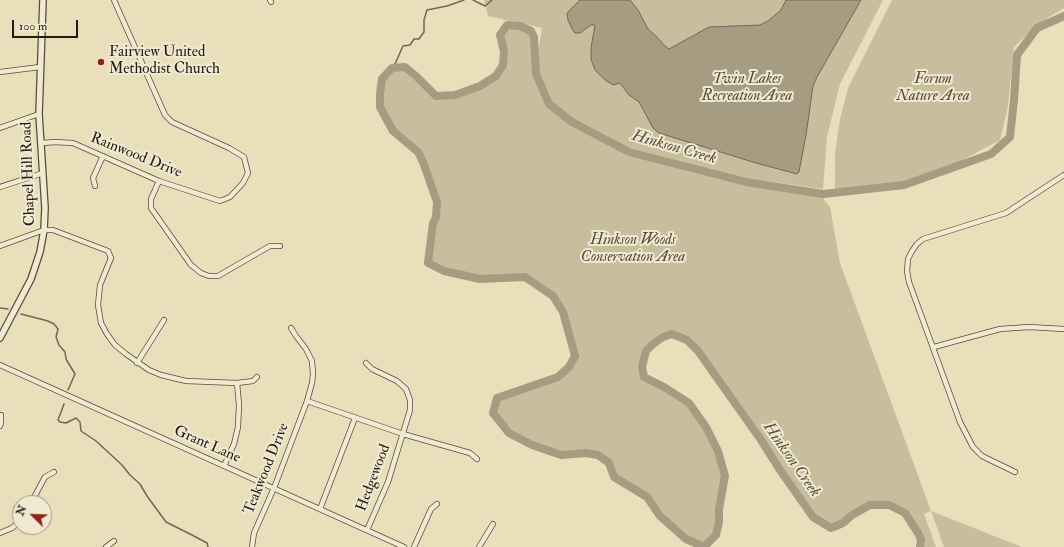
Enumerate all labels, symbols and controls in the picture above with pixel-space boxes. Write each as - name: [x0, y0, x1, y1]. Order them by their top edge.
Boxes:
- scale bar: [14, 12, 80, 38]
- text: 100 m: [19, 19, 47, 34]
- place label: Fairview United Methodist Church: [109, 44, 220, 79]
- marker: Fairview United Methodist Church: [96, 57, 106, 67]
- park label: Twin Lakes Recreation Area: [702, 71, 792, 106]
- park label: Forum Nature Area: [896, 71, 970, 106]
- street label: Chapel Hill Road: [18, 122, 40, 226]
- water label: Hinkson Creek: [629, 127, 719, 169]
- street label: Rainwood Drive: [88, 130, 184, 182]
- park label: Hinkson Woods Conservation Area: [581, 232, 685, 267]
- water label: Hinkson Creek: [758, 419, 824, 501]
- street label: Teakwood Drive: [240, 421, 294, 517]
- street label: Grant Lane: [171, 422, 243, 468]
- street label: Hedgewood: [353, 442, 395, 514]
- north arrow: [12, 495, 52, 535]
- text: N: [14, 503, 29, 518]

